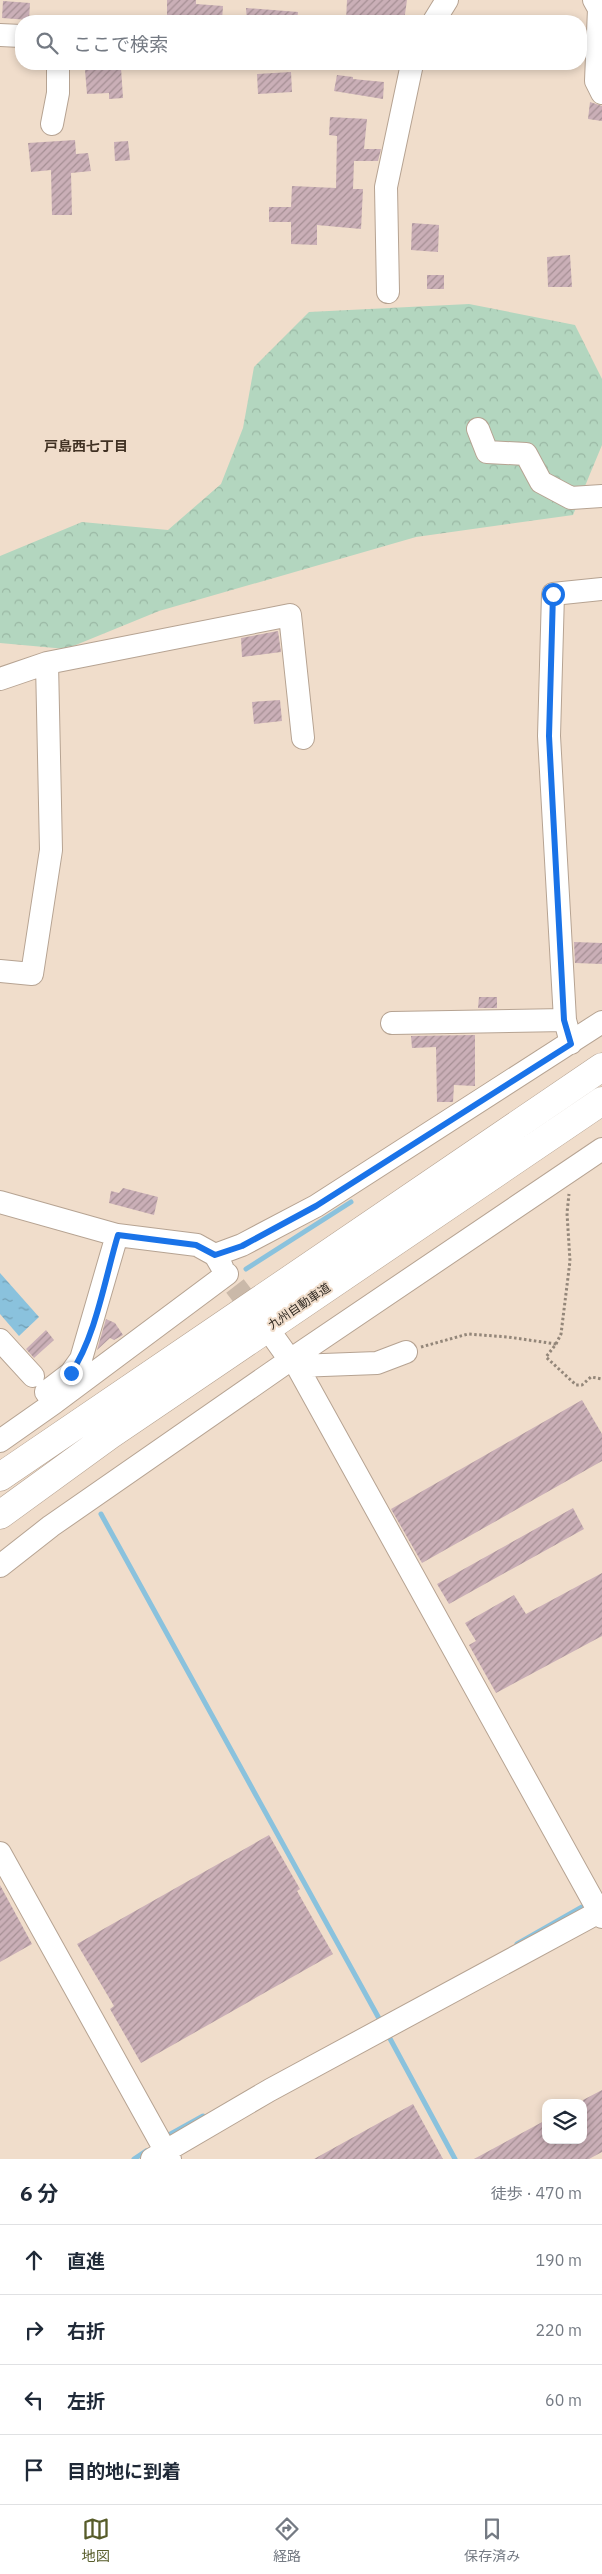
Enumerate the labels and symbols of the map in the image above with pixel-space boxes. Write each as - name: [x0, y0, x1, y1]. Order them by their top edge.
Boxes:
- district label: 戸島西七丁目: [44, 437, 128, 455]
- route start: [542, 583, 565, 606]
- street label: 九州自動車道: [265, 1280, 333, 1332]
- route end: [60, 1362, 83, 1385]

